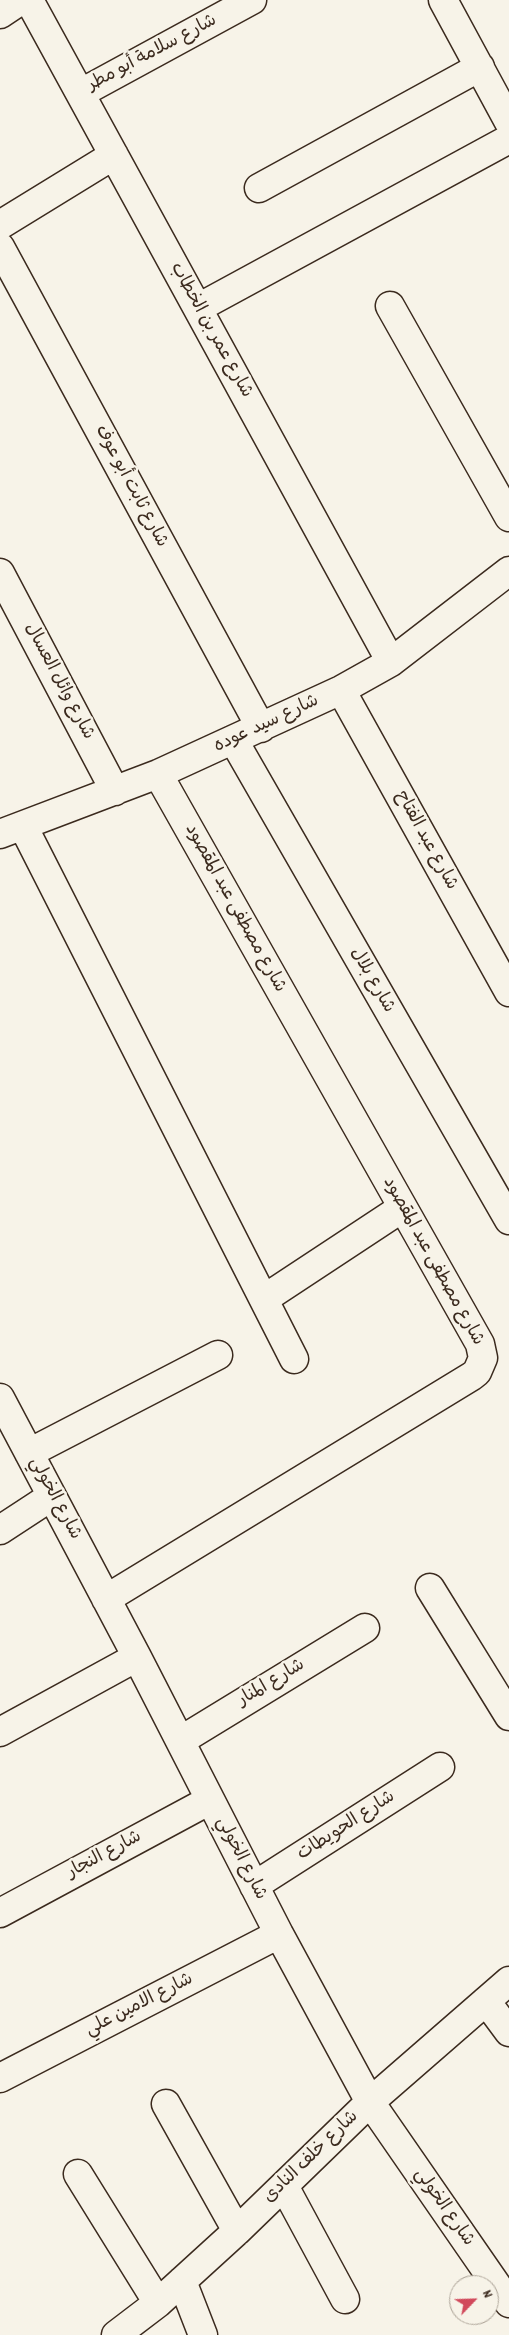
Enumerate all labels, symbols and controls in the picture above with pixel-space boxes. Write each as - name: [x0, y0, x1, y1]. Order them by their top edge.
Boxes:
- street label: شارع سلامة أبو مطر: [85, 11, 221, 97]
- street label: شارع عمر بن الخطاب: [164, 260, 256, 402]
- street label: شارع ثابت أبو عوف: [89, 422, 171, 552]
- street label: شارع وائل العسال: [18, 620, 98, 744]
- street label: شارع سيد عوده: [211, 691, 323, 759]
- street label: شارع عبد الفتاح: [389, 788, 461, 894]
- street label: شارع مصطفى عبد المقصود: [179, 821, 289, 997]
- street label: شارع بلال: [344, 945, 398, 1017]
- street label: شارع مصطفى عبد المقصود: [377, 1174, 487, 1350]
- street label: شارع الخولي: [23, 1454, 85, 1544]
- street label: شارع المنار: [234, 1656, 310, 1712]
- street label: شارع الحويطات: [294, 1787, 400, 1867]
- street label: شارع الخولي: [210, 1814, 270, 1904]
- street label: شارع النجار: [64, 1827, 146, 1885]
- street label: شارع الامين علي: [82, 1970, 198, 2042]
- street label: شارع خلف النادى: [260, 2107, 364, 2209]
- street label: شارع الخولي: [408, 2165, 478, 2251]
- north arrow: [449, 2275, 499, 2325]
- text: N: [476, 2287, 497, 2302]

